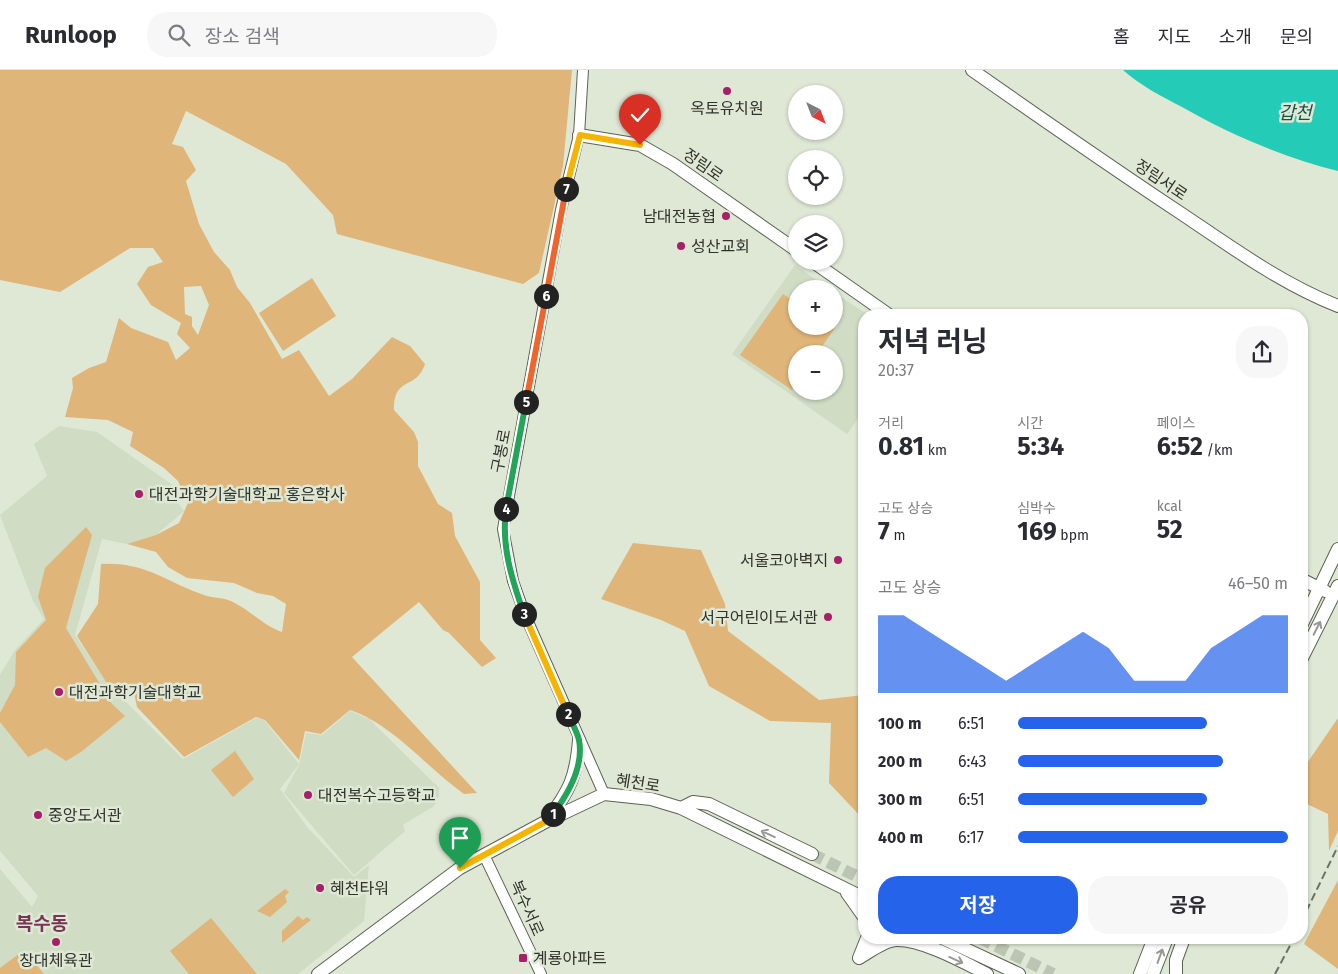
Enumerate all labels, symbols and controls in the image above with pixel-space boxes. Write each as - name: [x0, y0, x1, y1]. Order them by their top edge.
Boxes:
- search box: [147, 12, 497, 57]
- text: Runloop: [25, 21, 117, 49]
- icon: search: [165, 21, 193, 49]
- text: 장소 검색: [205, 25, 280, 48]
- text: 홈: [1113, 26, 1130, 48]
- text: 지도: [1158, 26, 1191, 48]
- text: 소개: [1219, 26, 1252, 48]
- text: 문의: [1280, 26, 1313, 48]
- marker: 옥토유치원: [721, 85, 733, 97]
- north arrow: [788, 85, 842, 140]
- map controls: [788, 85, 843, 400]
- pin: [619, 94, 661, 145]
- place label: 옥토유치원: [690, 99, 764, 118]
- icon: check: [626, 101, 654, 129]
- water label: 갑천: [1278, 102, 1314, 124]
- street label: 정림로: [679, 145, 727, 186]
- button: locate: [788, 150, 843, 205]
- street label: 정림서로: [1131, 156, 1191, 204]
- pin: 7: [554, 176, 578, 202]
- text: 7: [563, 181, 570, 198]
- place label: 남대전농협: [642, 207, 716, 226]
- marker: 남대전농협: [720, 210, 732, 222]
- button: layers: [788, 215, 843, 270]
- place label: 성산교회: [691, 237, 750, 256]
- marker: 성산교회: [675, 240, 687, 252]
- button: +: [788, 280, 843, 335]
- pin: 6: [534, 284, 558, 308]
- text: 6: [543, 288, 550, 305]
- text: 저녁 러닝: [878, 325, 988, 358]
- button: share: [1236, 326, 1288, 378]
- button: −: [788, 345, 843, 400]
- text: 20:37: [878, 361, 914, 380]
- pin: 5: [514, 390, 538, 414]
- text: 5: [523, 394, 530, 411]
- text: 거리: [878, 415, 904, 432]
- text: 시간: [1017, 415, 1043, 432]
- text: 페이스: [1157, 415, 1195, 432]
- street label: 구봉로: [487, 427, 515, 474]
- text: 0.81: [878, 432, 924, 462]
- text: 5:34: [1017, 432, 1064, 462]
- text: 6:52: [1157, 432, 1203, 462]
- text: km: [924, 442, 947, 459]
- text: /km: [1203, 442, 1233, 459]
- place label: 대전과학기술대학교 홍은학사: [149, 485, 345, 504]
- marker: 대전과학기술대학교 홍은학사: [133, 488, 145, 500]
- pin: 4: [494, 496, 518, 522]
- text: kcal: [1157, 498, 1182, 515]
- text: 고도 상승: [878, 500, 933, 517]
- text: 심박수: [1017, 500, 1056, 517]
- text: 4: [503, 501, 510, 518]
- text: 52: [1157, 515, 1183, 545]
- text: 7: [878, 517, 890, 547]
- text: 169: [1017, 517, 1057, 547]
- text: m: [890, 527, 905, 544]
- text: bpm: [1057, 527, 1089, 544]
- place label: 서울코아벽지: [740, 551, 828, 570]
- marker: 서울코아벽지: [832, 554, 844, 566]
- text: 46–50 m: [1228, 574, 1288, 593]
- text: 고도 상승: [878, 578, 941, 597]
- pin: 3: [512, 602, 536, 626]
- text: 3: [521, 606, 528, 623]
- place label: 서구어린이도서관: [700, 608, 818, 627]
- marker: 서구어린이도서관: [822, 611, 834, 623]
- one-way arrow: [1313, 621, 1322, 636]
- place label: 대전과학기술대학교: [69, 683, 201, 702]
- marker: 대전과학기술대학교: [53, 686, 65, 698]
- pin: 2: [556, 702, 580, 726]
- text: 2: [565, 706, 572, 723]
- text: 100 m: [878, 714, 921, 733]
- text: 6:51: [958, 714, 985, 733]
- text: 200 m: [878, 752, 922, 771]
- text: 6:43: [958, 752, 987, 771]
- street label: 혜천로: [615, 770, 662, 796]
- place label: 대전복수고등학교: [318, 786, 436, 805]
- marker: 대전복수고등학교: [302, 789, 314, 801]
- text: 300 m: [878, 790, 922, 809]
- text: 6:51: [958, 790, 985, 809]
- pin: 1: [540, 802, 566, 826]
- place label: 중앙도서관: [48, 806, 122, 825]
- text: 1: [550, 806, 557, 823]
- marker: 중앙도서관: [32, 809, 44, 821]
- pin: [439, 817, 481, 868]
- icon: arrive: [446, 824, 474, 852]
- one-way arrow: [761, 828, 776, 838]
- text: 400 m: [878, 828, 923, 847]
- text: 6:17: [958, 828, 984, 847]
- button: 저장: [878, 876, 1078, 934]
- button: 공유: [1088, 876, 1288, 934]
- street label: 복수서로: [506, 877, 548, 939]
- place label: 혜천타워: [330, 879, 389, 898]
- marker: 혜천타워: [314, 882, 326, 894]
- district label: 복수동: [16, 912, 68, 935]
- marker: 창대체육관: [50, 936, 62, 948]
- place label: 계룡아파트: [533, 949, 607, 968]
- one-way arrow: [1156, 949, 1165, 964]
- place label: 창대체육관: [19, 951, 93, 970]
- marker: 계룡아파트: [517, 952, 529, 964]
- one-way arrow: [948, 955, 963, 965]

